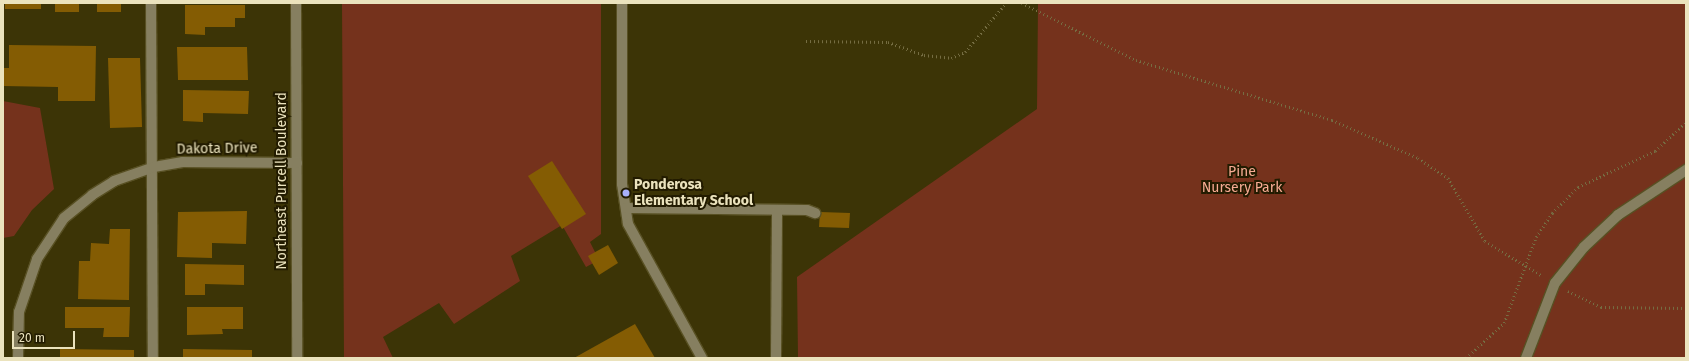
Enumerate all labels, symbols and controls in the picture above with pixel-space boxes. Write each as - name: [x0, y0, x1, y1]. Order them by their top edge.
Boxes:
- street label: Northeast Purcell Boulevard: [274, 92, 290, 270]
- street label: Dakota Drive: [176, 140, 258, 158]
- park label: Pine Nursery Park: [1202, 164, 1282, 196]
- place label: Ponderosa Elementary School: [634, 177, 753, 210]
- marker: Ponderosa Elementary School: [621, 188, 631, 198]
- scale bar: [14, 323, 77, 349]
- text: 20 m: [19, 331, 45, 345]

